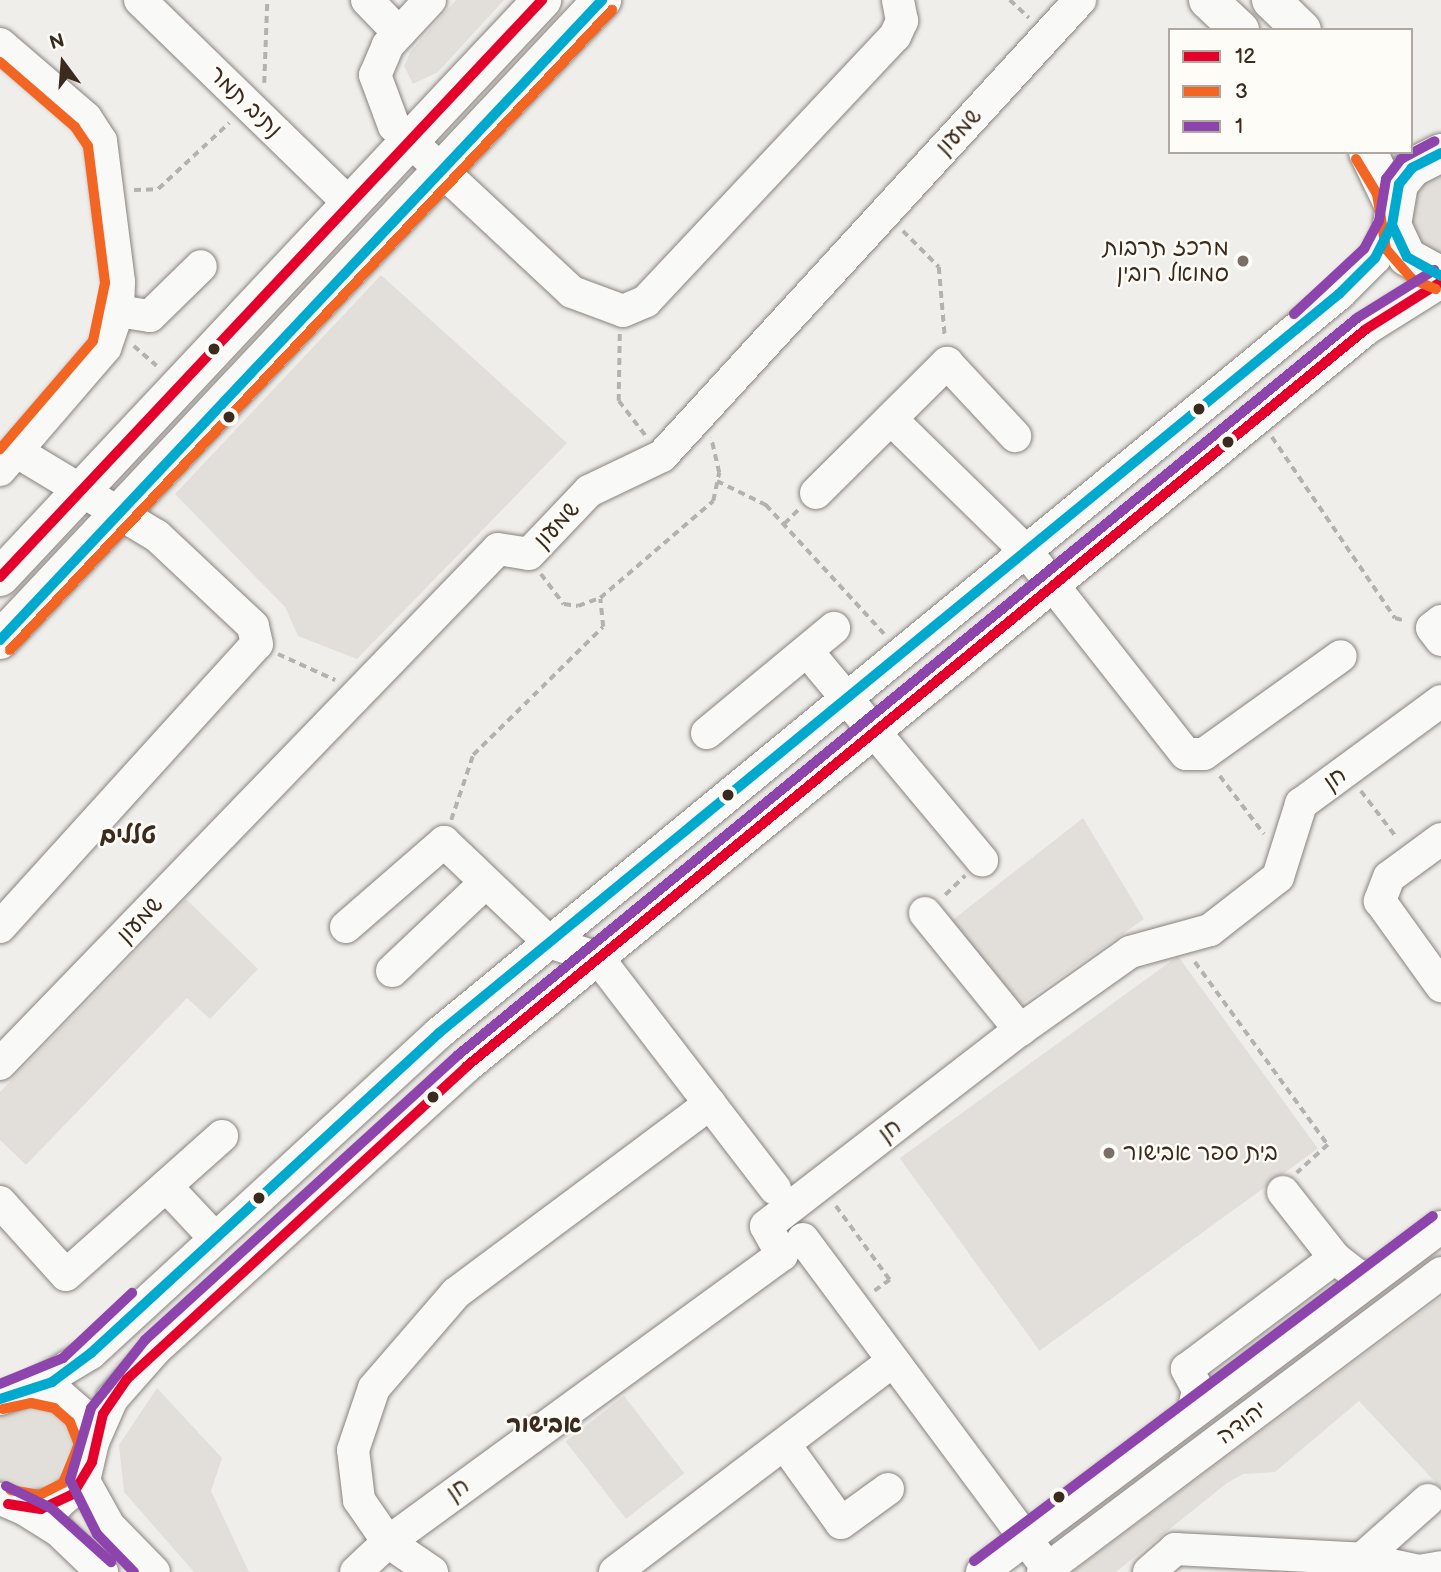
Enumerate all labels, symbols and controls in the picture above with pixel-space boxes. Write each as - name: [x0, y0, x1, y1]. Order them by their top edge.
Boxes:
- north arrow: [28, 28, 98, 98]
- legend: [1168, 28, 1413, 154]
- text: N: [47, 29, 67, 55]
- text: 12: [1235, 44, 1256, 69]
- street label: נתיב תמר: [203, 60, 287, 144]
- text: 3: [1235, 79, 1248, 104]
- street label: שמעון: [930, 103, 988, 161]
- text: 1: [1235, 114, 1243, 139]
- place label: מרכז תרבות סמואל רובין: [1103, 234, 1229, 288]
- marker: מרכז תרבות סמואל רובין: [1235, 253, 1251, 269]
- unlabelled marker: [207, 342, 221, 356]
- unlabelled marker: [1192, 402, 1206, 416]
- unlabelled marker: [222, 410, 236, 424]
- unlabelled marker: [1221, 435, 1235, 449]
- street label: שמעון: [528, 496, 586, 554]
- street label: חן: [1318, 761, 1352, 797]
- unlabelled marker: [721, 788, 735, 802]
- district label: טללים: [100, 822, 156, 850]
- street label: שמעון: [111, 891, 169, 949]
- unlabelled marker: [426, 1090, 440, 1104]
- street label: חן: [873, 1113, 907, 1149]
- place label: בית ספר אבישור: [1123, 1139, 1278, 1167]
- marker: בית ספר אבישור: [1101, 1145, 1117, 1161]
- unlabelled marker: [252, 1191, 266, 1205]
- street label: יהודה: [1212, 1395, 1272, 1451]
- district label: אבישור: [506, 1411, 582, 1439]
- street label: חן: [441, 1472, 475, 1508]
- unlabelled marker: [1052, 1490, 1066, 1504]

